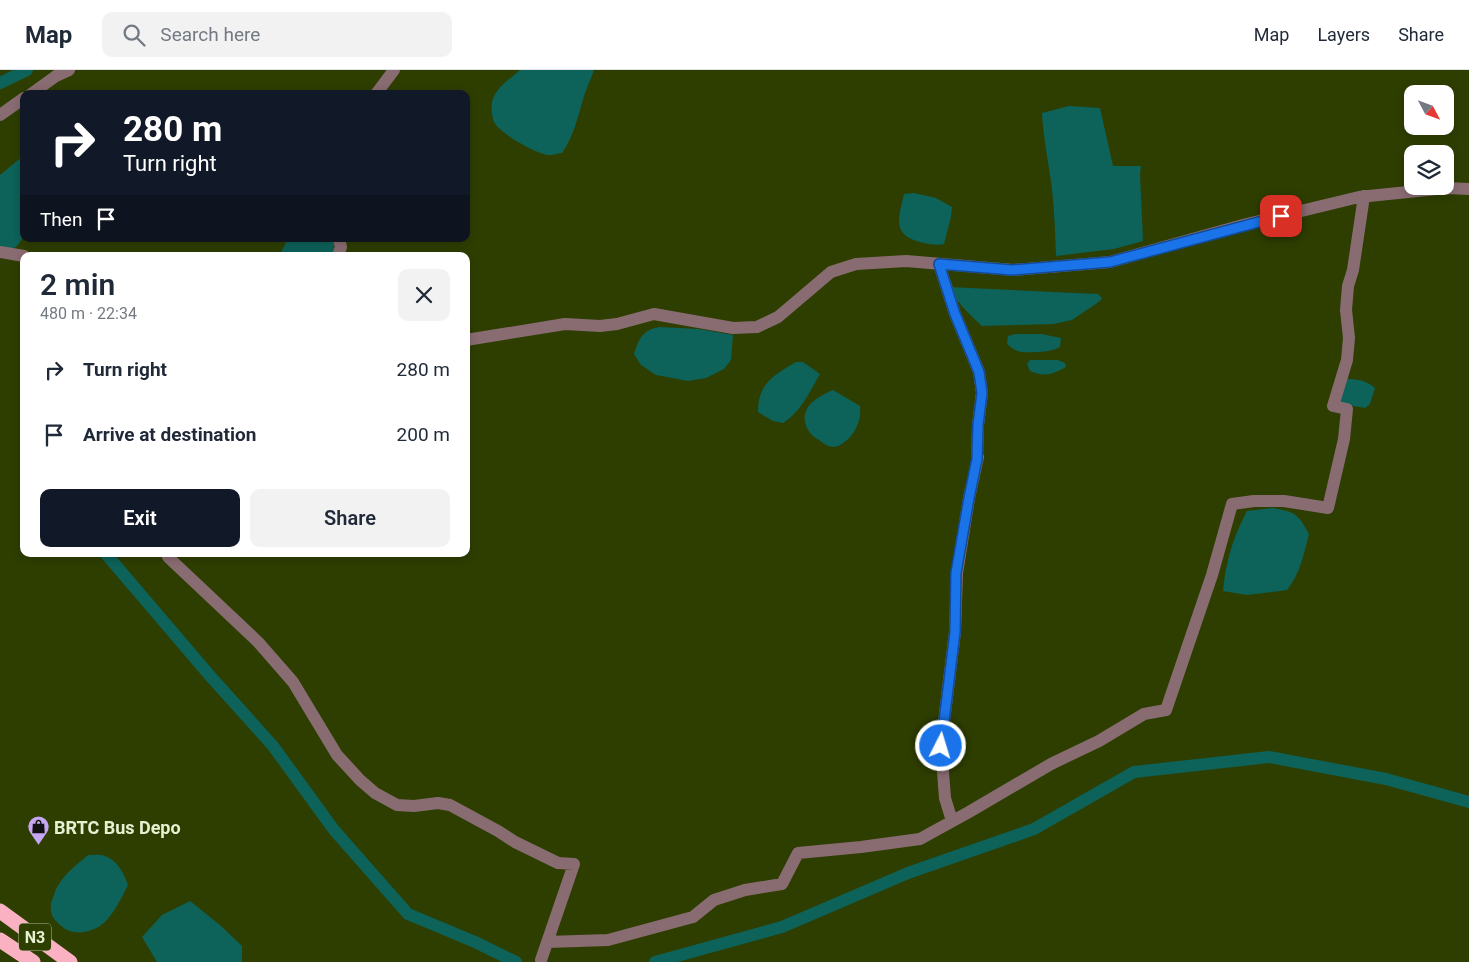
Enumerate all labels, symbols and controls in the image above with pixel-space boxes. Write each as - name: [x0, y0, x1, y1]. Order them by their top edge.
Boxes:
- search box: [102, 12, 452, 57]
- text: Map: [25, 21, 72, 49]
- icon: search: [120, 21, 148, 49]
- text: Search here: [160, 23, 260, 46]
- text: Map: [1254, 24, 1289, 45]
- text: Layers: [1317, 24, 1370, 45]
- text: Share: [1398, 24, 1444, 45]
- north arrow: [1404, 85, 1454, 135]
- map controls: [1404, 85, 1454, 195]
- text: 280 m: [123, 109, 222, 150]
- icon: right: [40, 110, 105, 175]
- button: layers: [1404, 145, 1454, 195]
- text: Turn right: [123, 151, 217, 176]
- pin: [1260, 195, 1302, 237]
- icon: arrive: [1267, 202, 1295, 230]
- icon: arrive: [92, 205, 120, 233]
- text: Then: [40, 208, 82, 231]
- text: 2 min: [40, 267, 115, 302]
- button: close: [398, 269, 450, 321]
- text: 480 m · 22:34: [40, 304, 137, 323]
- icon: right: [40, 356, 68, 384]
- text: Turn right: [83, 358, 167, 381]
- text: 280 m: [397, 358, 450, 381]
- icon: arrive: [40, 421, 68, 449]
- text: Arrive at destination: [83, 423, 256, 446]
- text: 200 m: [397, 423, 450, 446]
- button: Exit: [40, 489, 240, 547]
- button: Share: [250, 489, 450, 547]
- position arrow: [914, 719, 966, 771]
- shop icon: BRTC Bus Depo: [26, 815, 50, 846]
- place label: BRTC Bus Depo: [54, 817, 181, 838]
- road number: N3: [19, 924, 51, 950]

